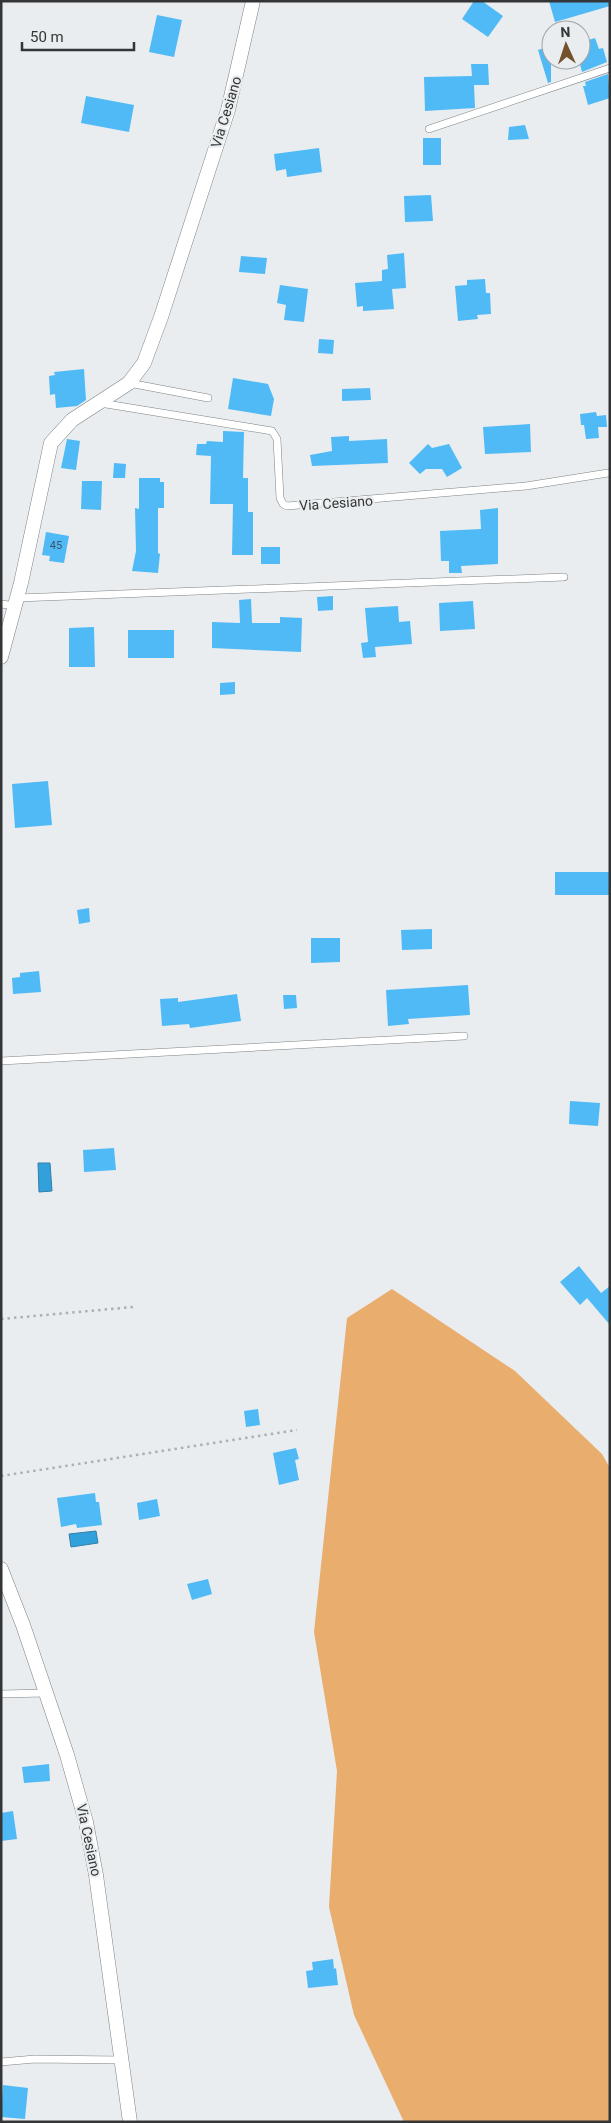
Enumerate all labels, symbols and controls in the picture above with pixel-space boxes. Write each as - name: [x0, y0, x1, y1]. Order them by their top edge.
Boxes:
- scale bar: [22, 20, 135, 52]
- north arrow: [541, 20, 591, 70]
- text: N: [560, 24, 571, 40]
- text: 50 m: [30, 28, 64, 46]
- street label: Via Cesiano: [208, 74, 244, 150]
- street label: Via Cesiano: [299, 492, 373, 514]
- house number: 45: [50, 539, 62, 552]
- street label: Via Cesiano: [73, 1802, 105, 1878]

